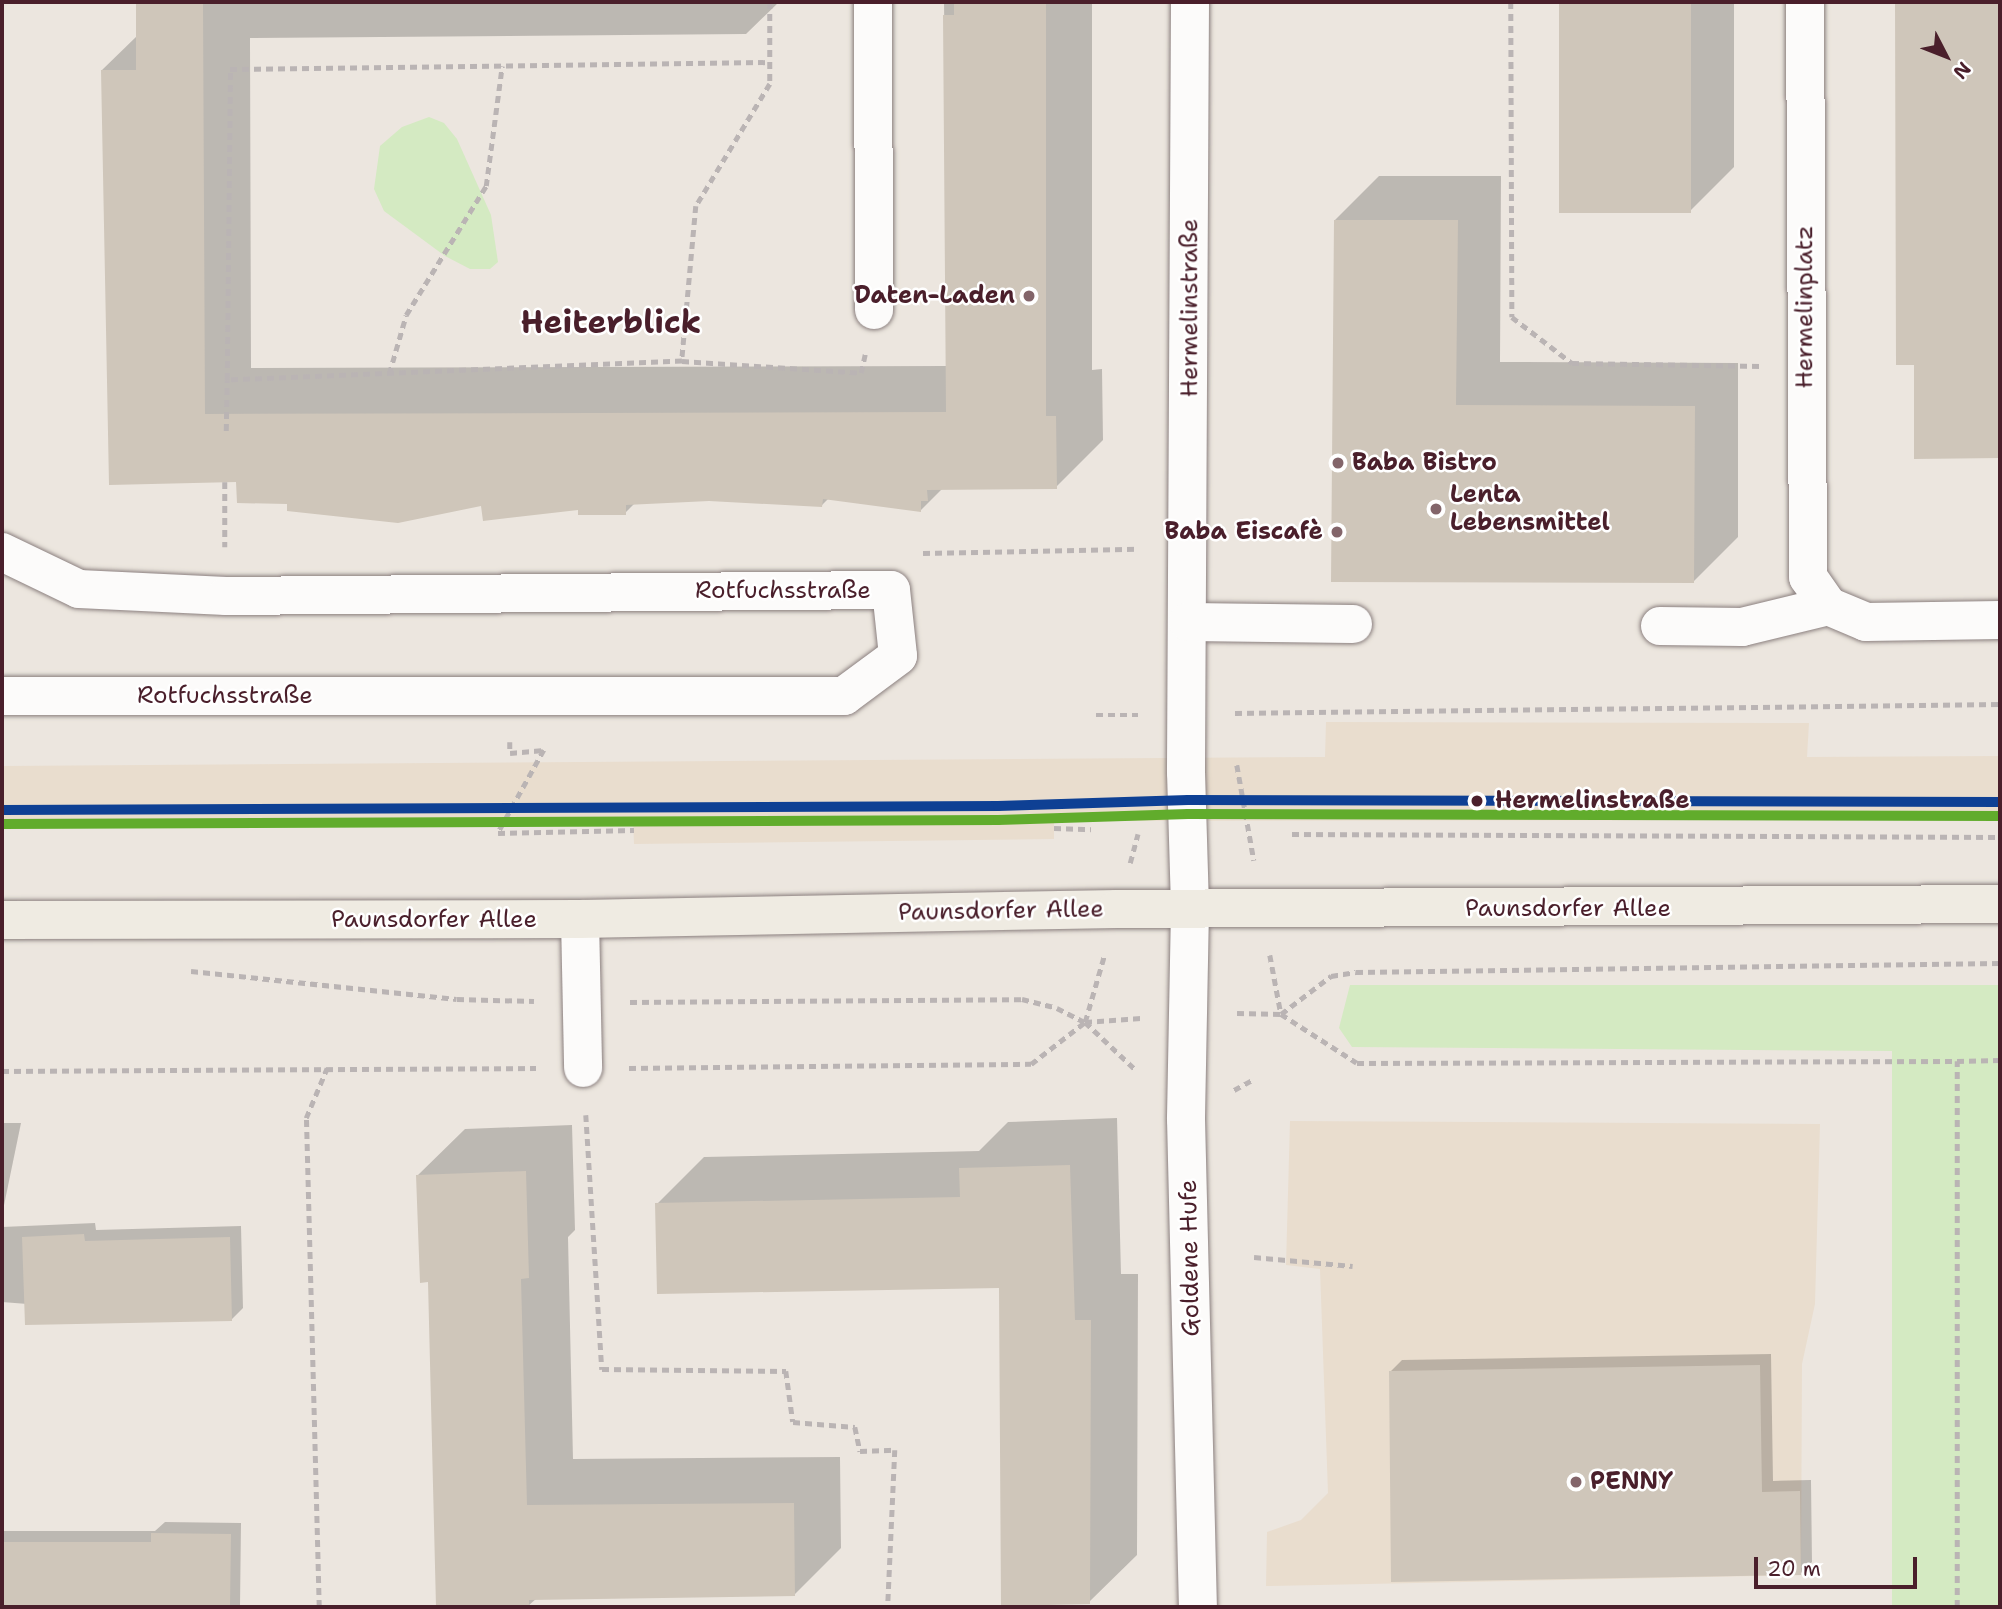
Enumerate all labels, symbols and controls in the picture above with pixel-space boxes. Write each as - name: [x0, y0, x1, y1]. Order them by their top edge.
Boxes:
- north arrow: [1911, 21, 1981, 91]
- text: N: [1948, 56, 1976, 84]
- street label: Hermelinstraße: [1176, 219, 1204, 397]
- street label: Hermelinplatz: [1791, 225, 1819, 389]
- place label: Daten-Laden: [854, 282, 1015, 310]
- marker: Daten-Laden: [1021, 288, 1037, 304]
- district label: Heiterblick: [521, 303, 701, 341]
- place label: Baba Bistro: [1352, 449, 1497, 477]
- marker: Baba Bistro: [1330, 455, 1346, 471]
- place label: Lenta Lebensmittel: [1450, 481, 1610, 537]
- marker: Lenta Lebensmittel: [1428, 501, 1444, 517]
- place label: Baba Eiscafè: [1164, 518, 1323, 546]
- marker: Baba Eiscafè: [1329, 524, 1345, 540]
- street label: Rotfuchsstraße: [695, 577, 871, 605]
- street label: Rotfuchsstraße: [137, 682, 313, 710]
- place label: Hermelinstraße: [1495, 787, 1690, 815]
- marker: Hermelinstraße: [1465, 789, 1489, 813]
- street label: Paunsdorfer Allee: [898, 895, 1104, 927]
- street label: Paunsdorfer Allee: [1465, 895, 1671, 923]
- street label: Paunsdorfer Allee: [331, 906, 537, 934]
- street label: Goldene Hufe: [1174, 1179, 1206, 1337]
- place label: PENNY: [1590, 1468, 1673, 1496]
- marker: PENNY: [1568, 1474, 1584, 1490]
- scale bar: [1757, 1542, 1920, 1586]
- text: 20 m: [1767, 1555, 1821, 1583]

